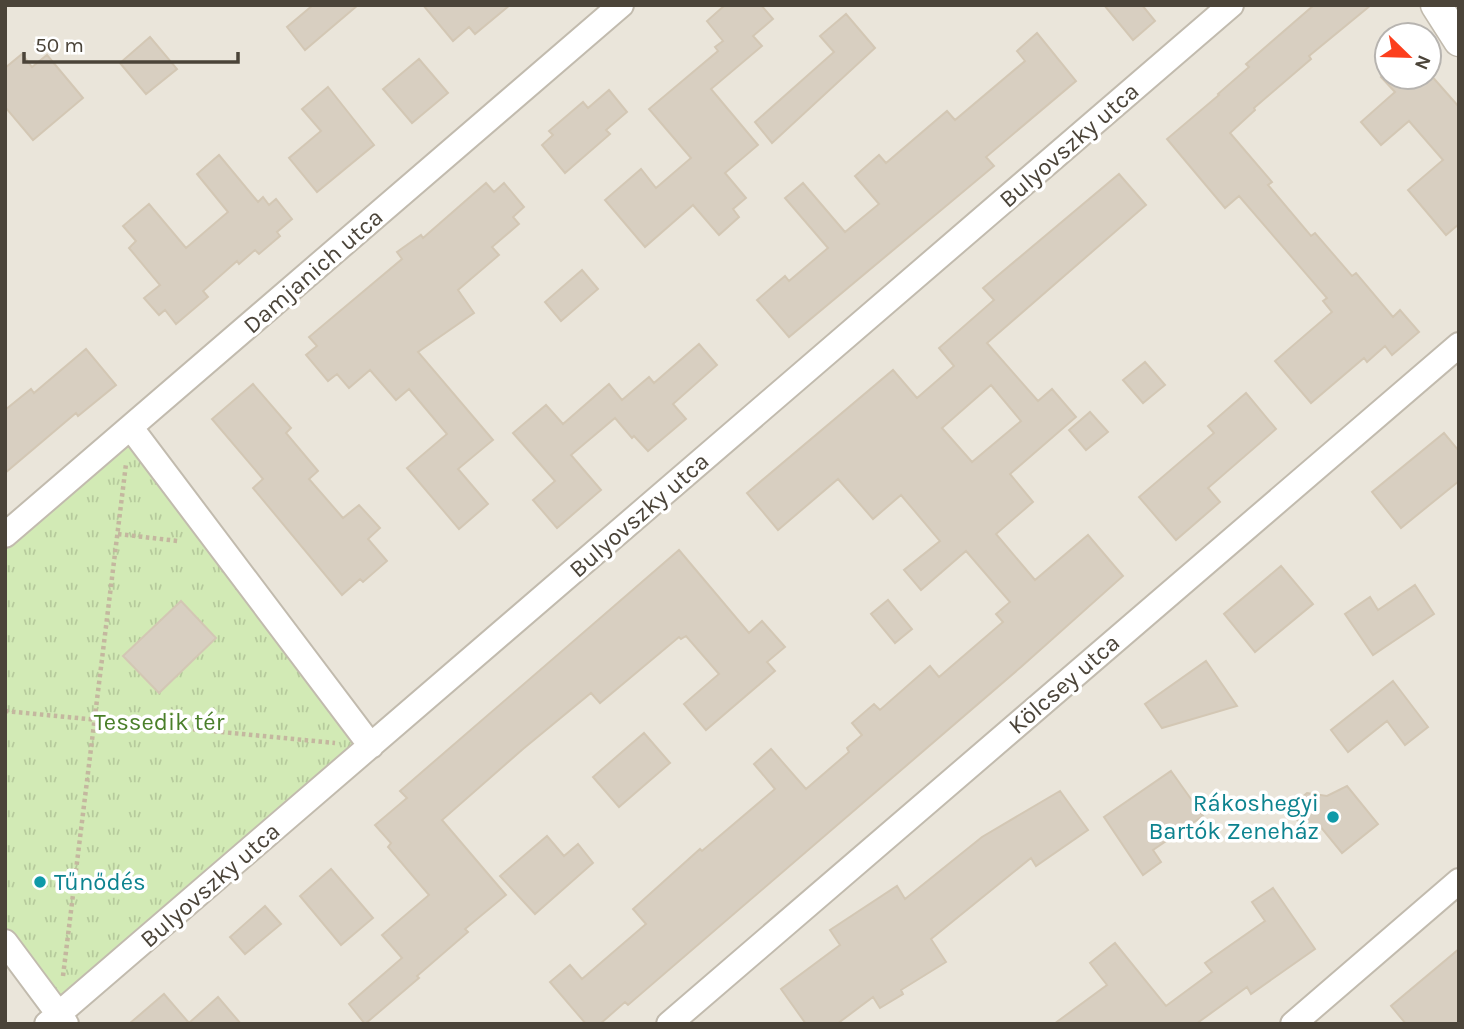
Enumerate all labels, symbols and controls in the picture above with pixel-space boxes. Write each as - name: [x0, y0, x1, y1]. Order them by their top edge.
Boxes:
- scale bar: [24, 21, 238, 65]
- north arrow: [1373, 21, 1443, 91]
- text: 50 m: [35, 33, 84, 57]
- text: N: [1410, 52, 1436, 73]
- street label: Bulyovszky utca: [994, 77, 1144, 213]
- street label: Damjanich utca: [238, 203, 388, 339]
- street label: Bulyovszky utca: [564, 447, 714, 583]
- street label: Kölcsey utca: [1003, 628, 1125, 740]
- park label: Tessedik tér: [94, 708, 225, 736]
- place label: Rákoshegyi Bartók Zeneház: [1148, 789, 1319, 845]
- marker: Rákoshegyi Bartók Zeneház: [1325, 809, 1341, 825]
- street label: Bulyovszky utca: [135, 817, 285, 953]
- place label: Tűnődés: [54, 868, 146, 896]
- marker: Tűnődés: [32, 874, 48, 890]

